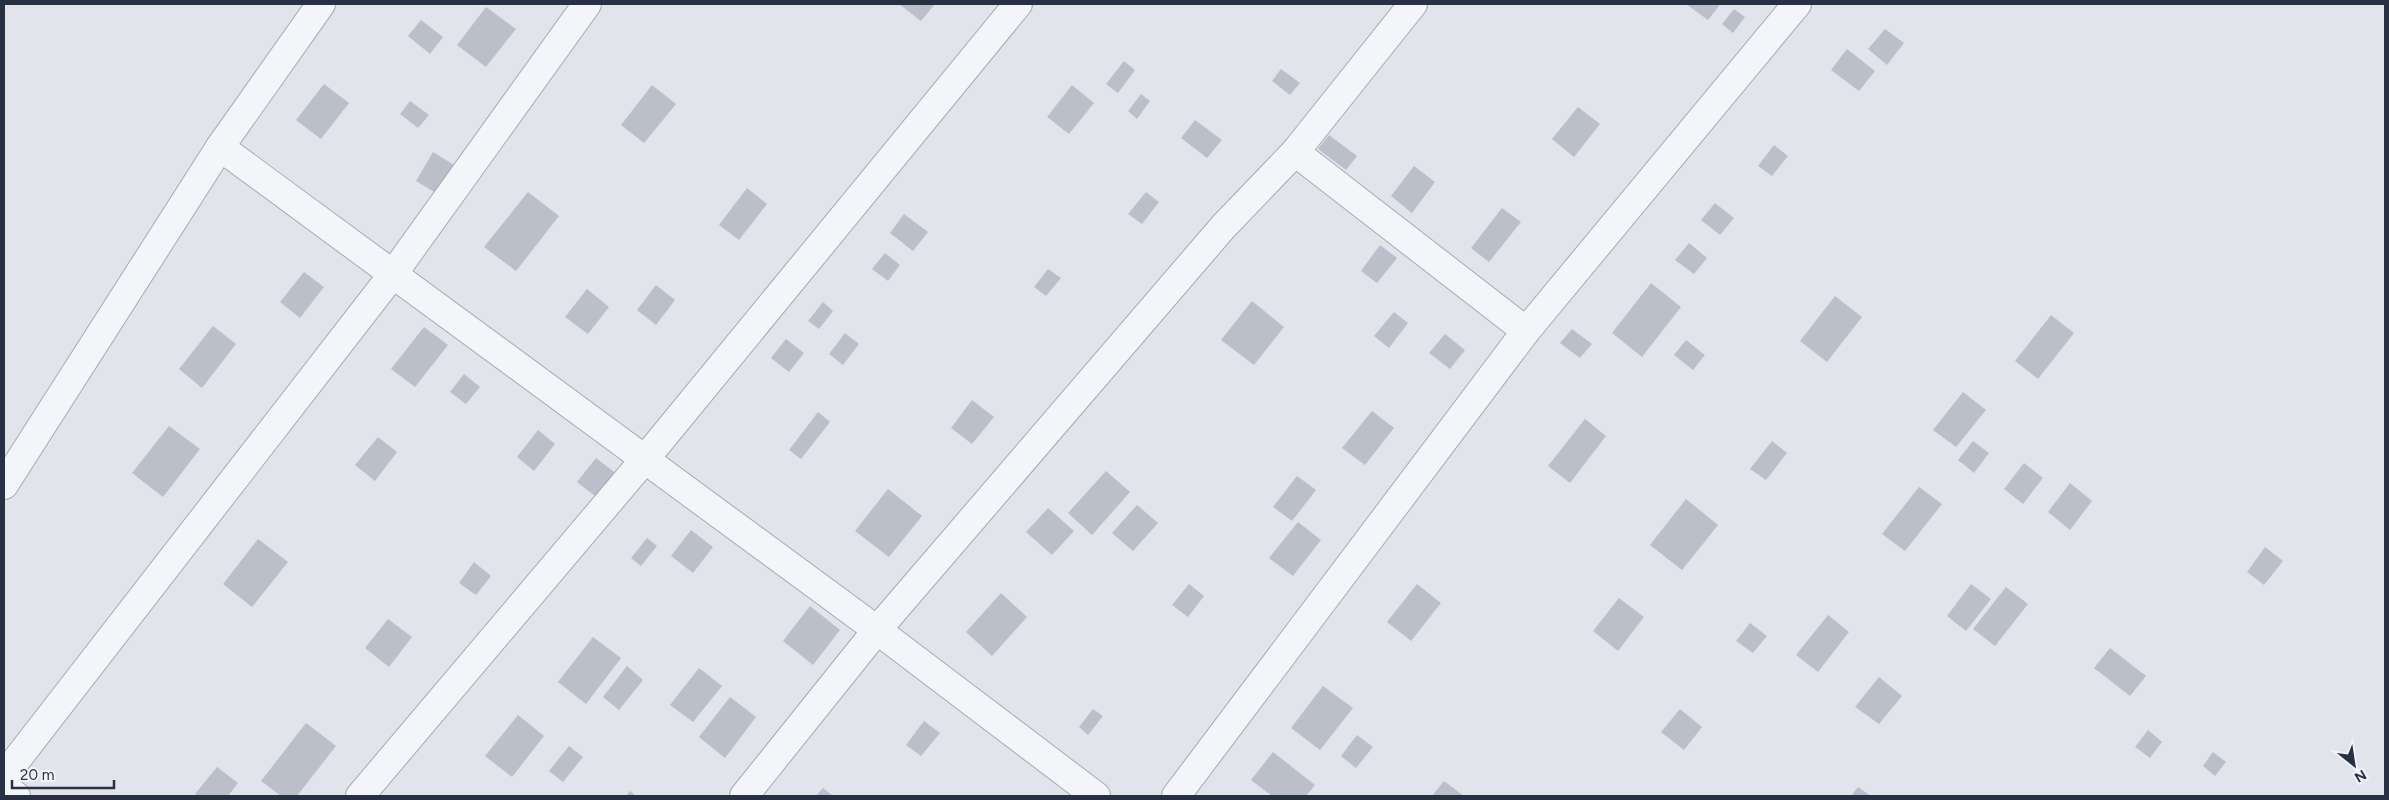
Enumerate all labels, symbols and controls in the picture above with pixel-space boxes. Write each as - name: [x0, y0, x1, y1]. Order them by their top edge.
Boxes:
- north arrow: [2329, 740, 2379, 790]
- scale bar: [12, 758, 115, 790]
- text: 20 m: [20, 766, 54, 784]
- text: N: [2351, 766, 2369, 786]

